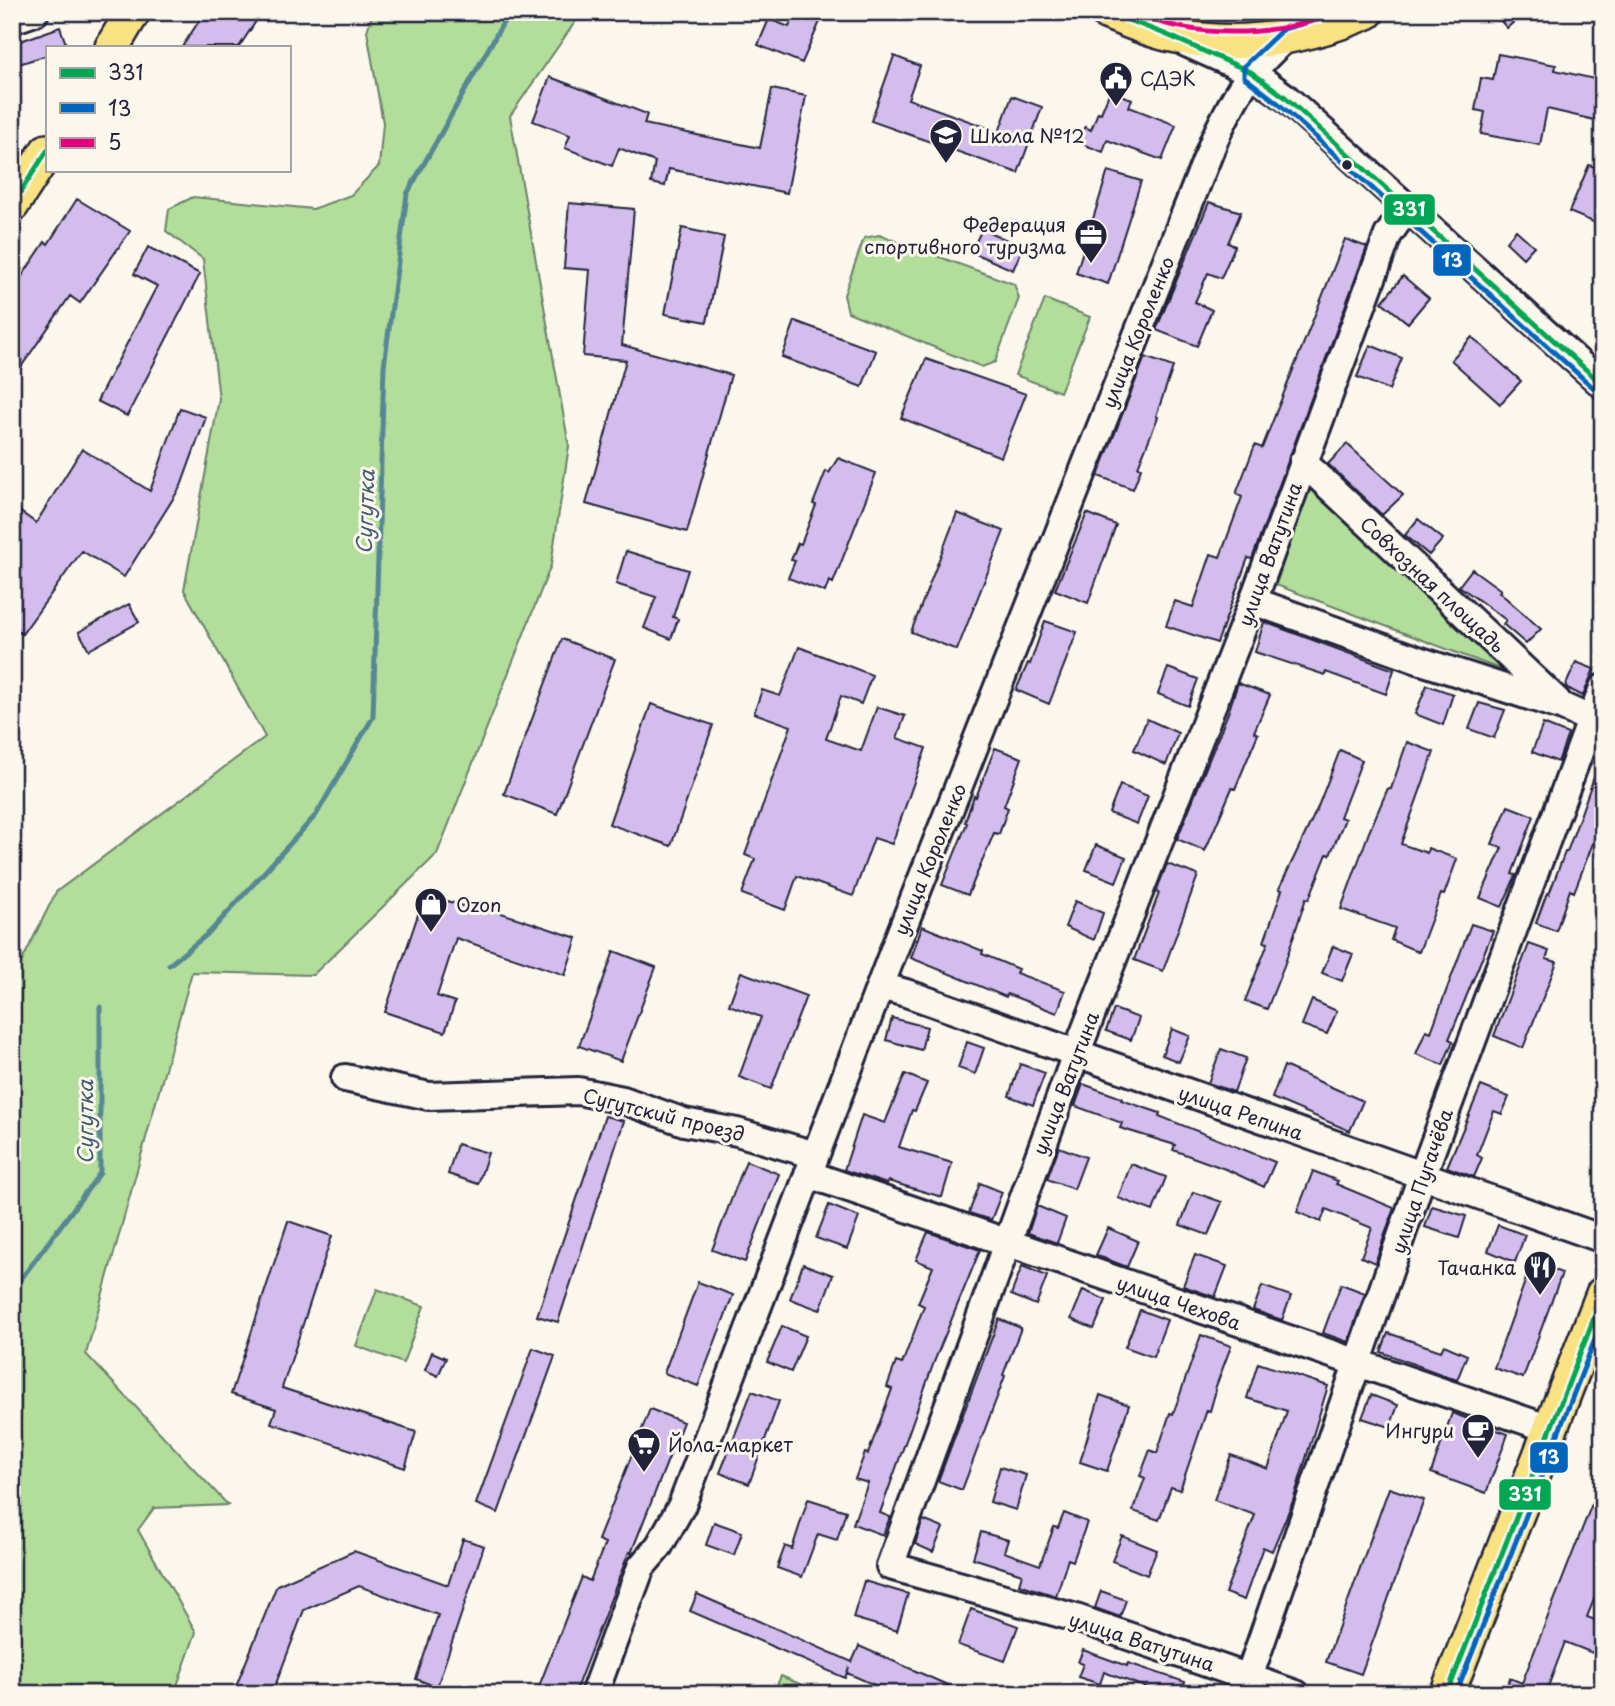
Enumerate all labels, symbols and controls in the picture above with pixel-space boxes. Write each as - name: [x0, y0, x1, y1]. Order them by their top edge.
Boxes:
- legend: [46, 46, 290, 172]
- text: 331: [108, 55, 144, 87]
- public building icon: СДЭК: [1097, 59, 1135, 108]
- place label: СДЭК: [1140, 64, 1196, 92]
- text: 13: [108, 91, 131, 123]
- school or university icon: Школа №12: [927, 116, 965, 165]
- place label: Школа №12: [970, 121, 1085, 149]
- text: 5: [108, 125, 122, 157]
- unlabelled marker: [1340, 158, 1354, 172]
- line badge: 331: [1383, 193, 1436, 226]
- text: 331: [1393, 194, 1425, 222]
- place label: Федерация спортивного туризма: [864, 210, 1066, 260]
- office icon: Федерация спортивного туризма: [1072, 216, 1110, 265]
- line badge: 13: [1432, 243, 1472, 277]
- text: 13: [1441, 245, 1463, 273]
- street label: улица Короленко: [1094, 252, 1180, 412]
- water label: Сугутка: [347, 468, 381, 555]
- street label: улица Ватутина: [1230, 478, 1308, 630]
- street label: Совхозная площадь: [1354, 509, 1512, 659]
- street label: улица Короленко: [886, 779, 972, 939]
- shop icon: Ozon: [412, 885, 450, 934]
- place label: Ozon: [456, 890, 501, 918]
- street label: улица Ватутина: [1025, 1007, 1105, 1159]
- street label: улица Репина: [1175, 1078, 1307, 1146]
- water label: Сугутка: [68, 1079, 100, 1164]
- street label: Сугутский проезд: [580, 1080, 748, 1148]
- street label: улица Пугачёва: [1383, 1105, 1459, 1257]
- restaurant icon: Тачанка: [1521, 1248, 1559, 1297]
- place label: Тачанка: [1438, 1253, 1516, 1281]
- street label: улица Чехова: [1113, 1268, 1245, 1336]
- cafe icon: Ингури: [1459, 1411, 1497, 1460]
- place label: Ингури: [1386, 1416, 1454, 1444]
- supermarket icon: Йола-маркет: [625, 1425, 663, 1474]
- place label: Йола-маркет: [668, 1430, 793, 1458]
- line badge: 13: [1529, 1441, 1569, 1474]
- text: 13: [1538, 1442, 1560, 1470]
- line badge: 331: [1498, 1478, 1552, 1511]
- text: 331: [1509, 1479, 1541, 1507]
- street label: улица Ватутина: [1066, 1604, 1218, 1678]

